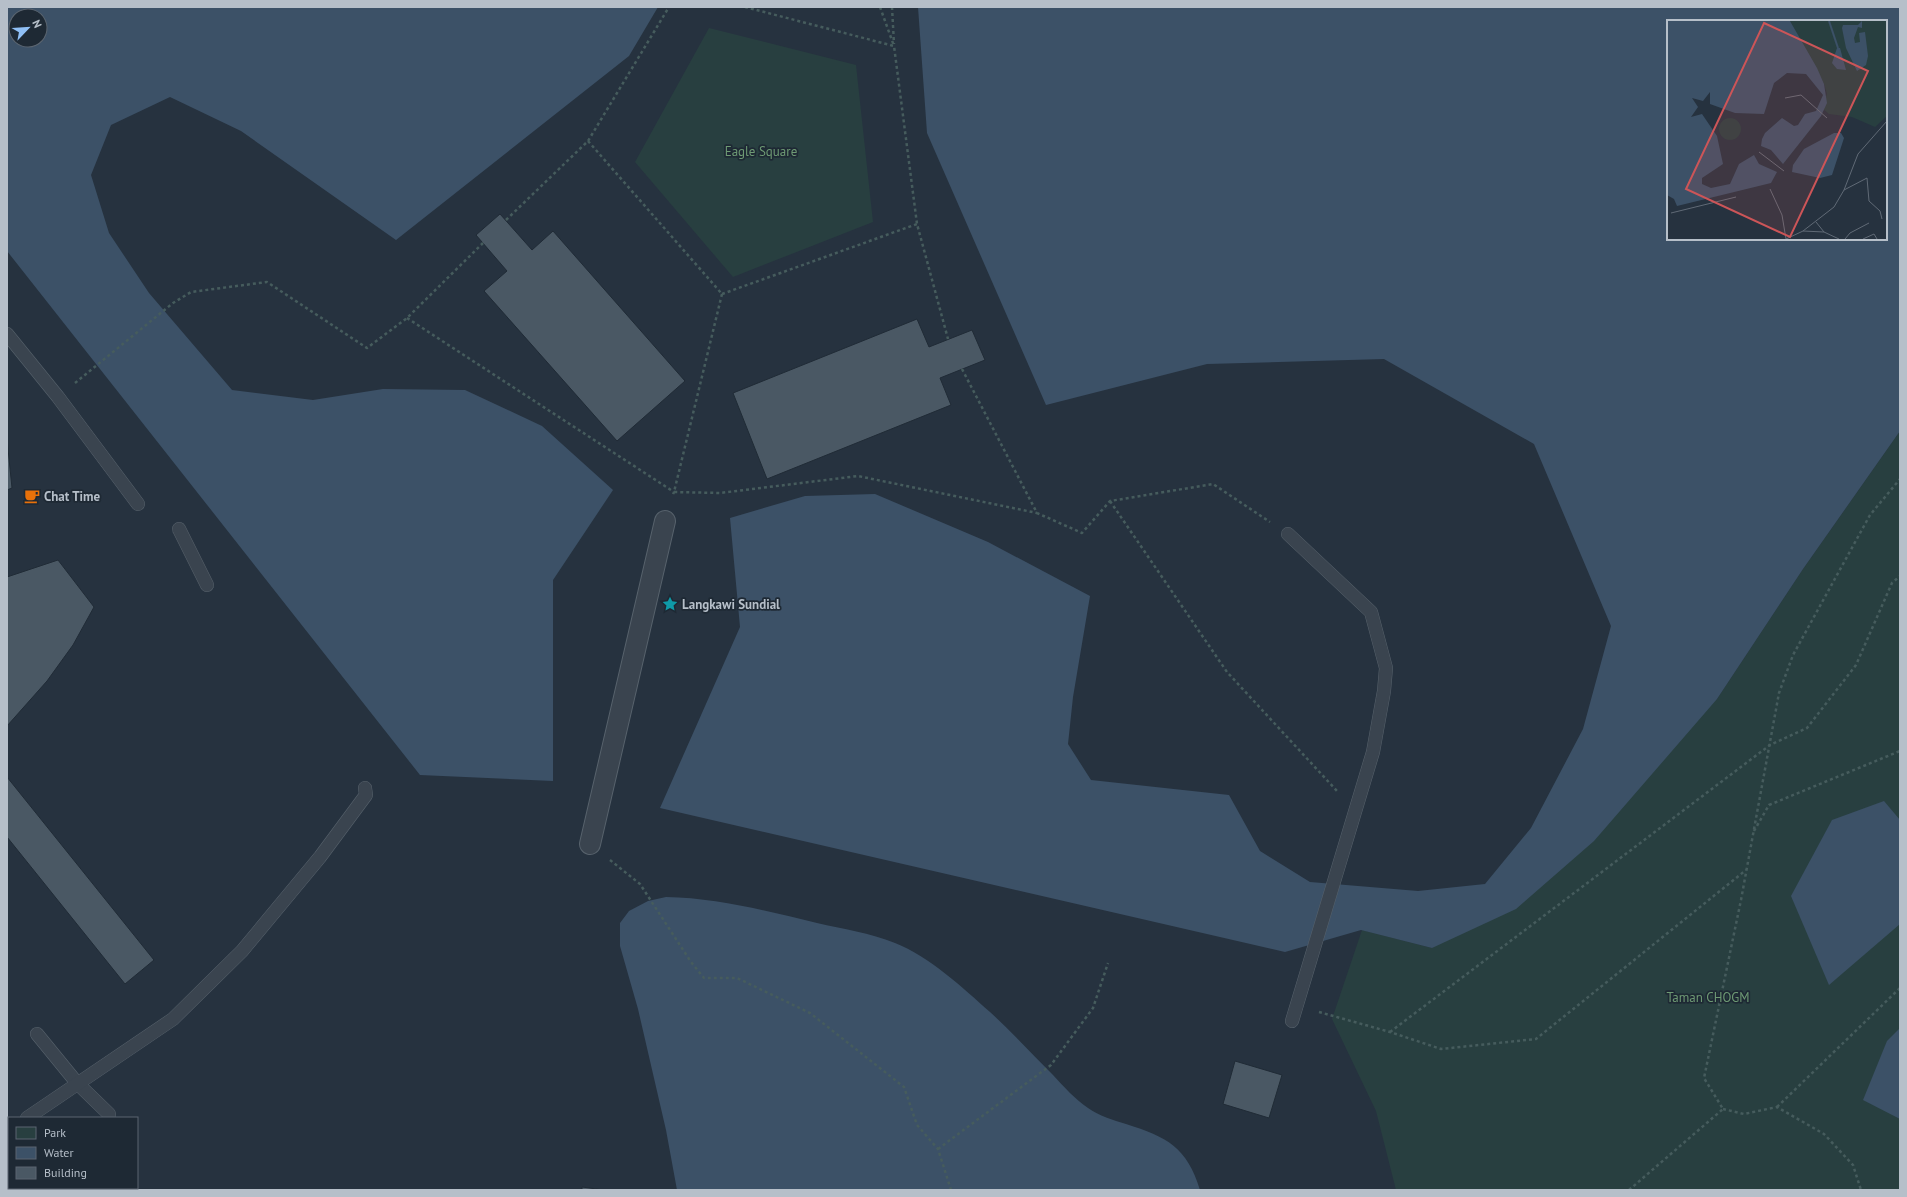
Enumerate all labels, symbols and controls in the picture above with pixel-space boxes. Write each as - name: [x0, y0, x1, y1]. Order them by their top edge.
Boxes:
- north arrow: [8, 8, 48, 48]
- text: N: [29, 18, 45, 30]
- inset map: [1667, 20, 1887, 240]
- park label: Eagle Square: [725, 143, 797, 160]
- cafe icon: Chat Time: [23, 487, 41, 505]
- place label: Chat Time: [44, 488, 101, 505]
- place icon: Langkawi Sundial: [661, 595, 679, 613]
- place label: Langkawi Sundial: [682, 596, 780, 613]
- park label: Taman CHOGM: [1666, 989, 1750, 1006]
- legend: [8, 1117, 138, 1189]
- text: Park: [44, 1125, 66, 1140]
- text: Water: [44, 1145, 74, 1160]
- text: Building: [44, 1165, 87, 1180]

